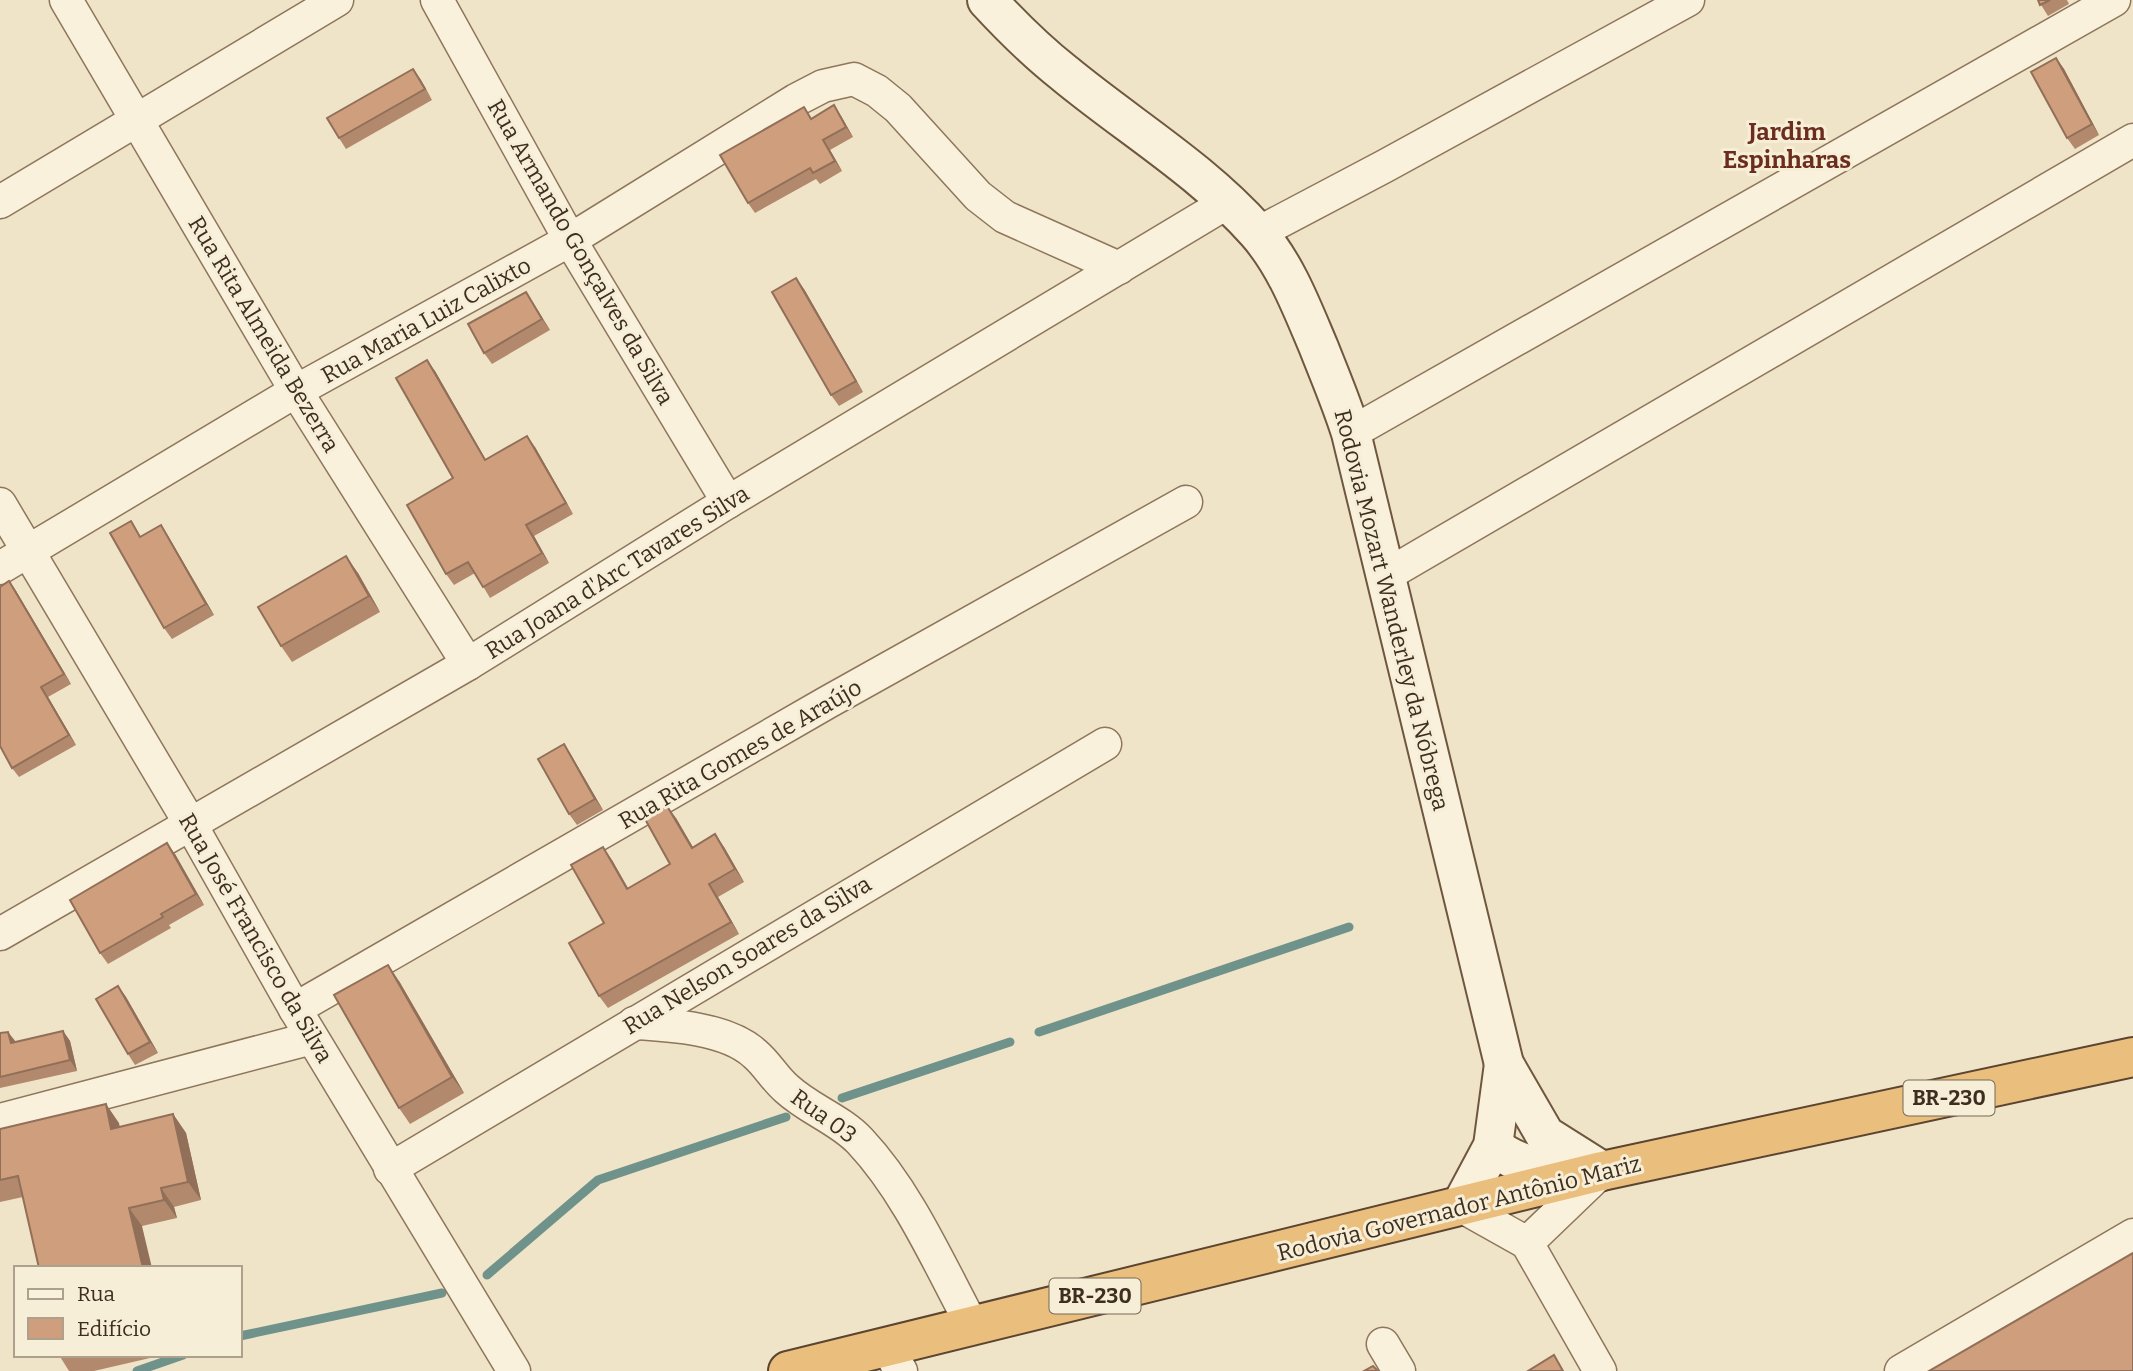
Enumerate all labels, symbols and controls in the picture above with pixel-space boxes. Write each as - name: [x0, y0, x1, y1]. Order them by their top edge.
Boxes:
- street label: Rua Armando Gonçalves da Silva: [482, 94, 680, 410]
- district label: Jardim Espinharas: [1723, 118, 1851, 174]
- street label: Rua Rita Almeida Bezerra: [182, 211, 346, 457]
- street label: Rua Maria Luiz Calixto: [316, 251, 536, 389]
- street label: Rodovia Mozart Wanderley da Nóbrega: [1329, 406, 1456, 814]
- street label: Rua Joana d'Arc Tavares Silva: [480, 479, 754, 665]
- street label: Rua Rita Gomes de Araújo: [614, 673, 866, 835]
- street label: Rua José Francisco da Silva: [173, 808, 339, 1068]
- street label: Rua Nelson Soares da Silva: [618, 869, 877, 1040]
- road number: BR-230: [1904, 1080, 1994, 1116]
- street label: Rua 03: [786, 1083, 862, 1149]
- street label: Rodovia Governador Antônio Mariz: [1274, 1149, 1644, 1267]
- legend: [14, 1266, 242, 1357]
- road number: BR-230: [1050, 1278, 1140, 1314]
- text: Rua: [77, 1281, 115, 1307]
- text: Edifício: [77, 1316, 151, 1342]

